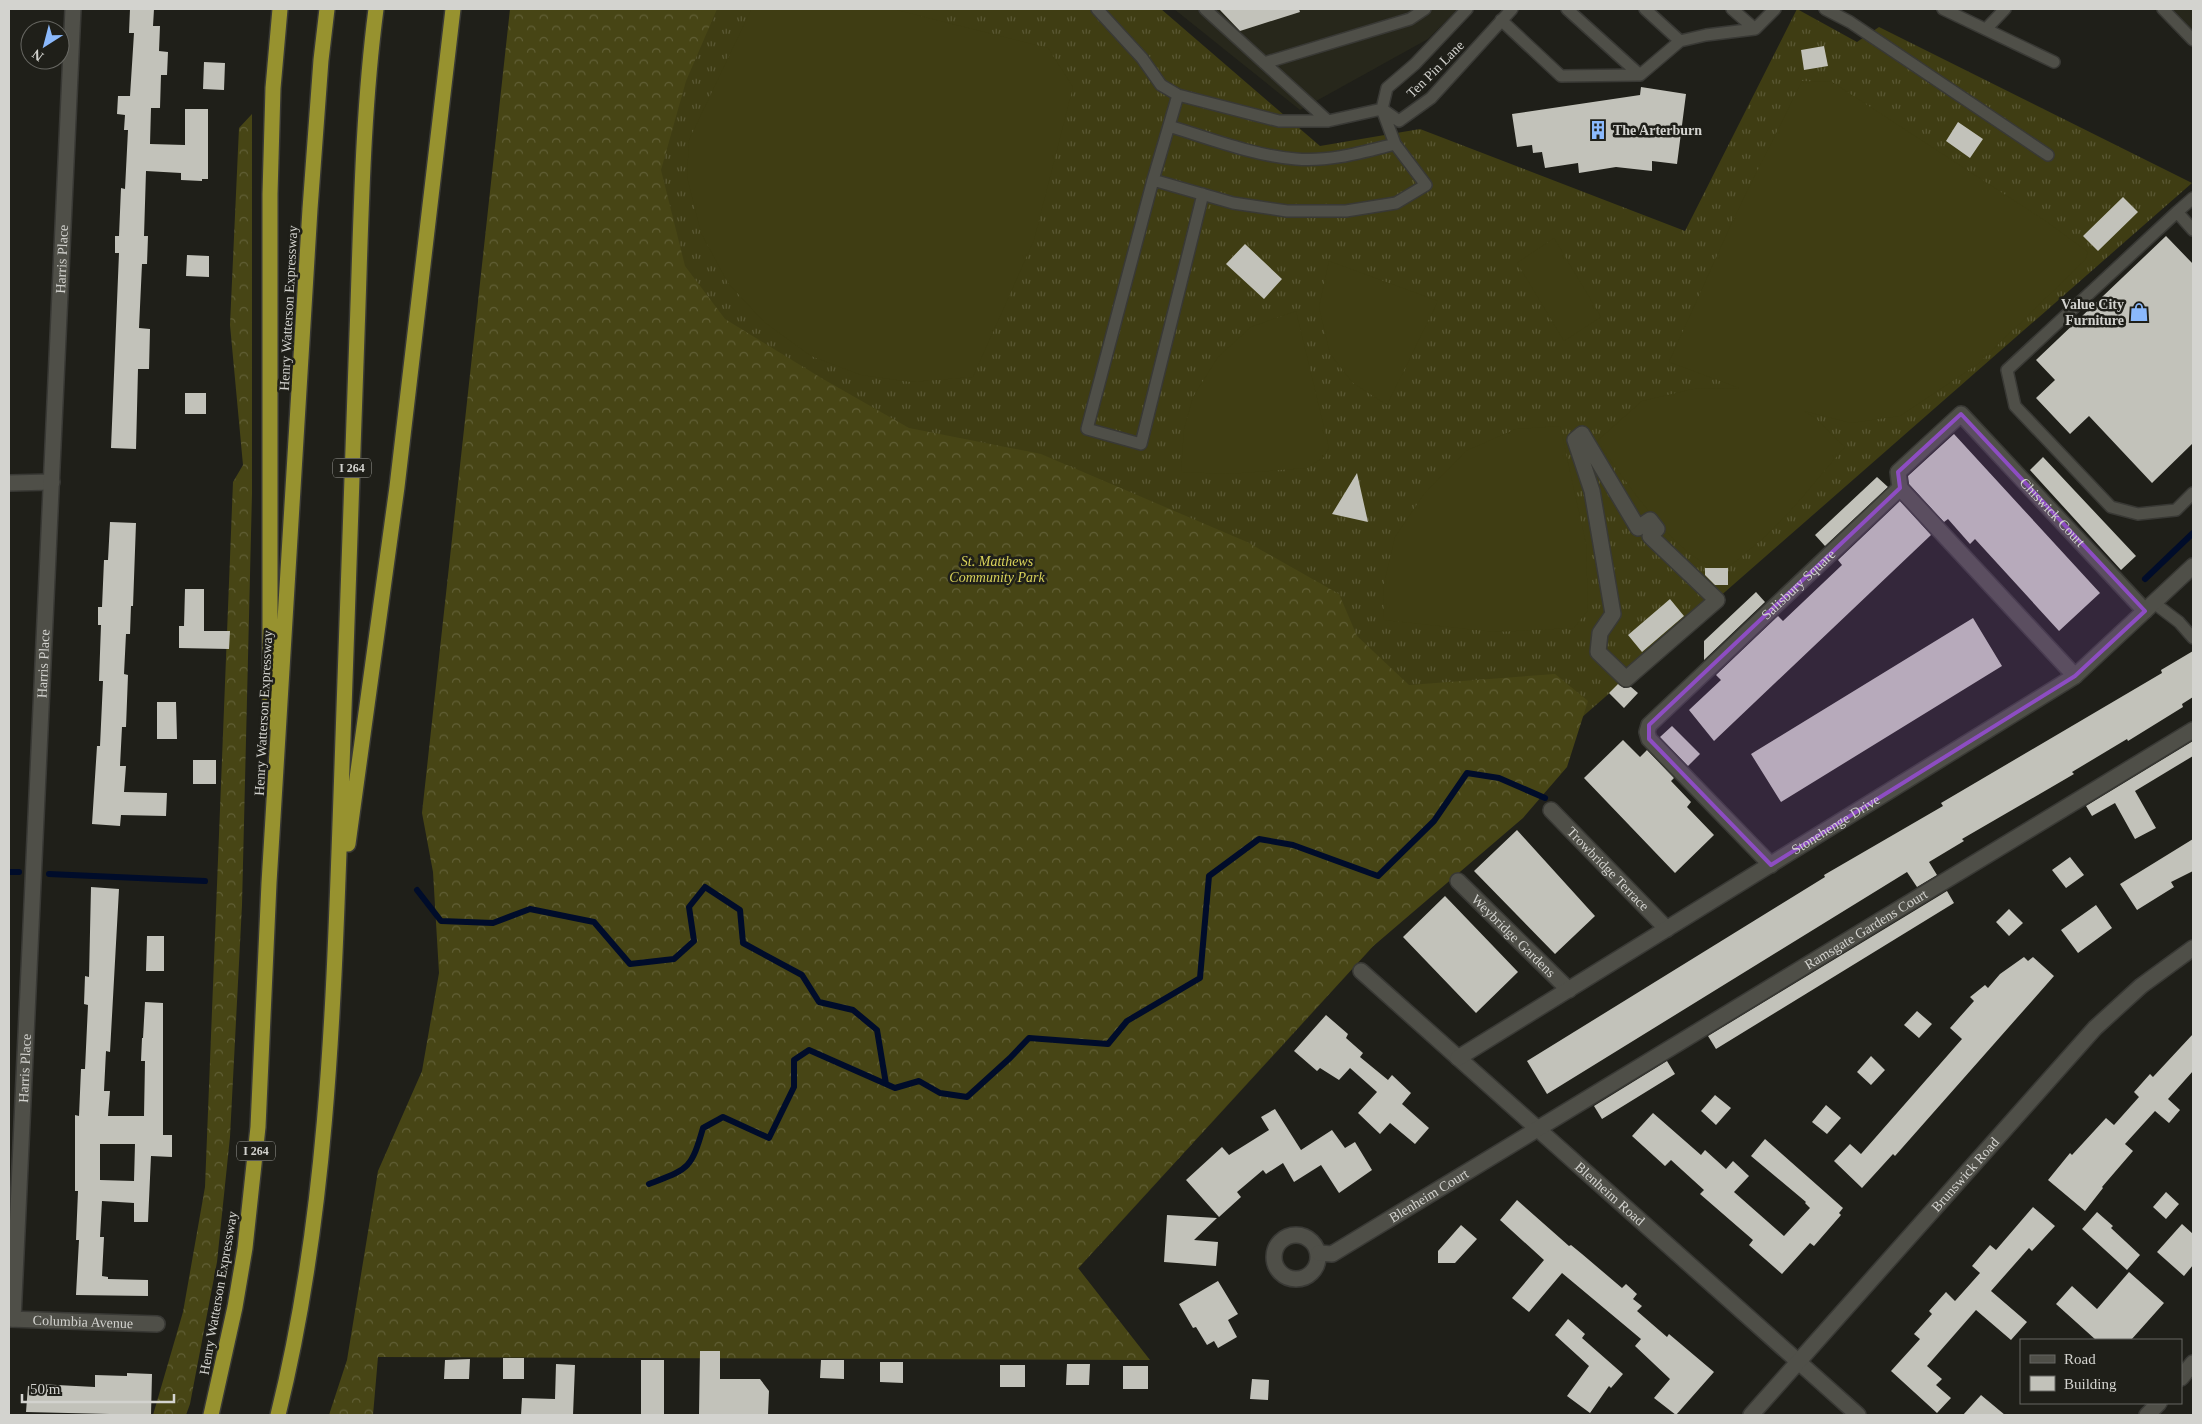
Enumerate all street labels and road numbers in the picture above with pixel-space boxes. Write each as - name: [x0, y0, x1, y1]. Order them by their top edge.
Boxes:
- street label: Ten Pin Lane: [1404, 38, 1467, 101]
- street label: Harris Place: [53, 224, 71, 294]
- street label: Henry Watterson Expressway: [277, 225, 300, 391]
- road number: I 264: [333, 458, 371, 478]
- street label: Chiswick Court: [2017, 475, 2088, 550]
- street label: Salisbury Square: [1759, 546, 1838, 623]
- street label: Harris Place: [34, 629, 53, 698]
- street label: Henry Watterson Expressway: [252, 630, 275, 796]
- street label: Stonehenge Drive: [1789, 792, 1883, 858]
- street label: Trowbridge Terrace: [1564, 824, 1652, 914]
- street label: Ramsgate Gardens Court: [1802, 886, 1930, 973]
- street label: Weybridge Gardens: [1468, 892, 1558, 980]
- street label: Harris Place: [16, 1034, 34, 1103]
- street label: Brunswick Road: [1929, 1135, 2002, 1215]
- road number: I 264: [237, 1142, 275, 1160]
- street label: Blenheim Road: [1572, 1159, 1647, 1229]
- street label: Blenheim Court: [1386, 1166, 1471, 1225]
- street label: Henry Watterson Expressway: [197, 1210, 240, 1376]
- street label: Columbia Avenue: [32, 1313, 133, 1331]

